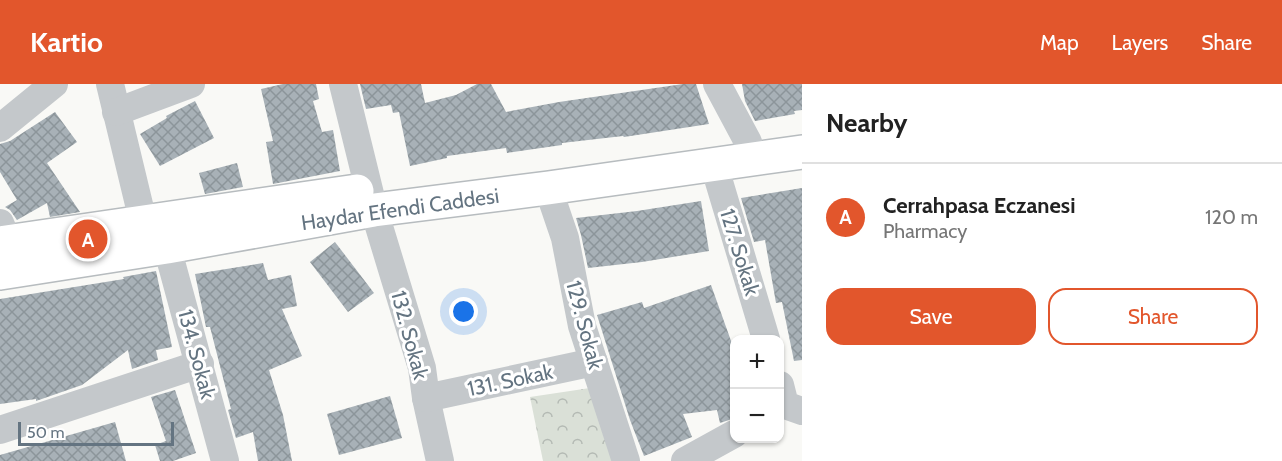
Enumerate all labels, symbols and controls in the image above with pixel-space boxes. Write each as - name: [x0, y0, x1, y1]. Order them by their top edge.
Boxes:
- text: Kartio: [30, 25, 103, 59]
- text: Map: [1040, 30, 1079, 55]
- text: Layers: [1112, 30, 1168, 55]
- text: Share: [1201, 30, 1252, 55]
- text: Nearby: [826, 107, 907, 139]
- street label: Haydar Efendi Caddesi: [300, 183, 500, 235]
- text: Cerrahpasa Eczanesi: [883, 192, 1075, 219]
- text: A: [839, 205, 852, 229]
- text: 120 m: [1205, 205, 1258, 229]
- street label: 127. Sokak: [715, 206, 765, 299]
- pin: A: [68, 216, 107, 262]
- text: Pharmacy: [883, 219, 967, 243]
- street label: 129. Sokak: [561, 278, 609, 373]
- street label: 132. Sokak: [386, 288, 434, 383]
- button: Save: [826, 288, 1036, 345]
- button: Share: [1048, 288, 1258, 345]
- your location: [449, 297, 478, 326]
- street label: 134. Sokak: [173, 306, 221, 402]
- map controls: [730, 335, 784, 443]
- button: +: [730, 335, 784, 389]
- street label: 131. Sokak: [465, 359, 556, 401]
- button: −: [730, 389, 784, 443]
- scale bar: [18, 419, 174, 446]
- text: 50 m: [27, 423, 64, 442]

